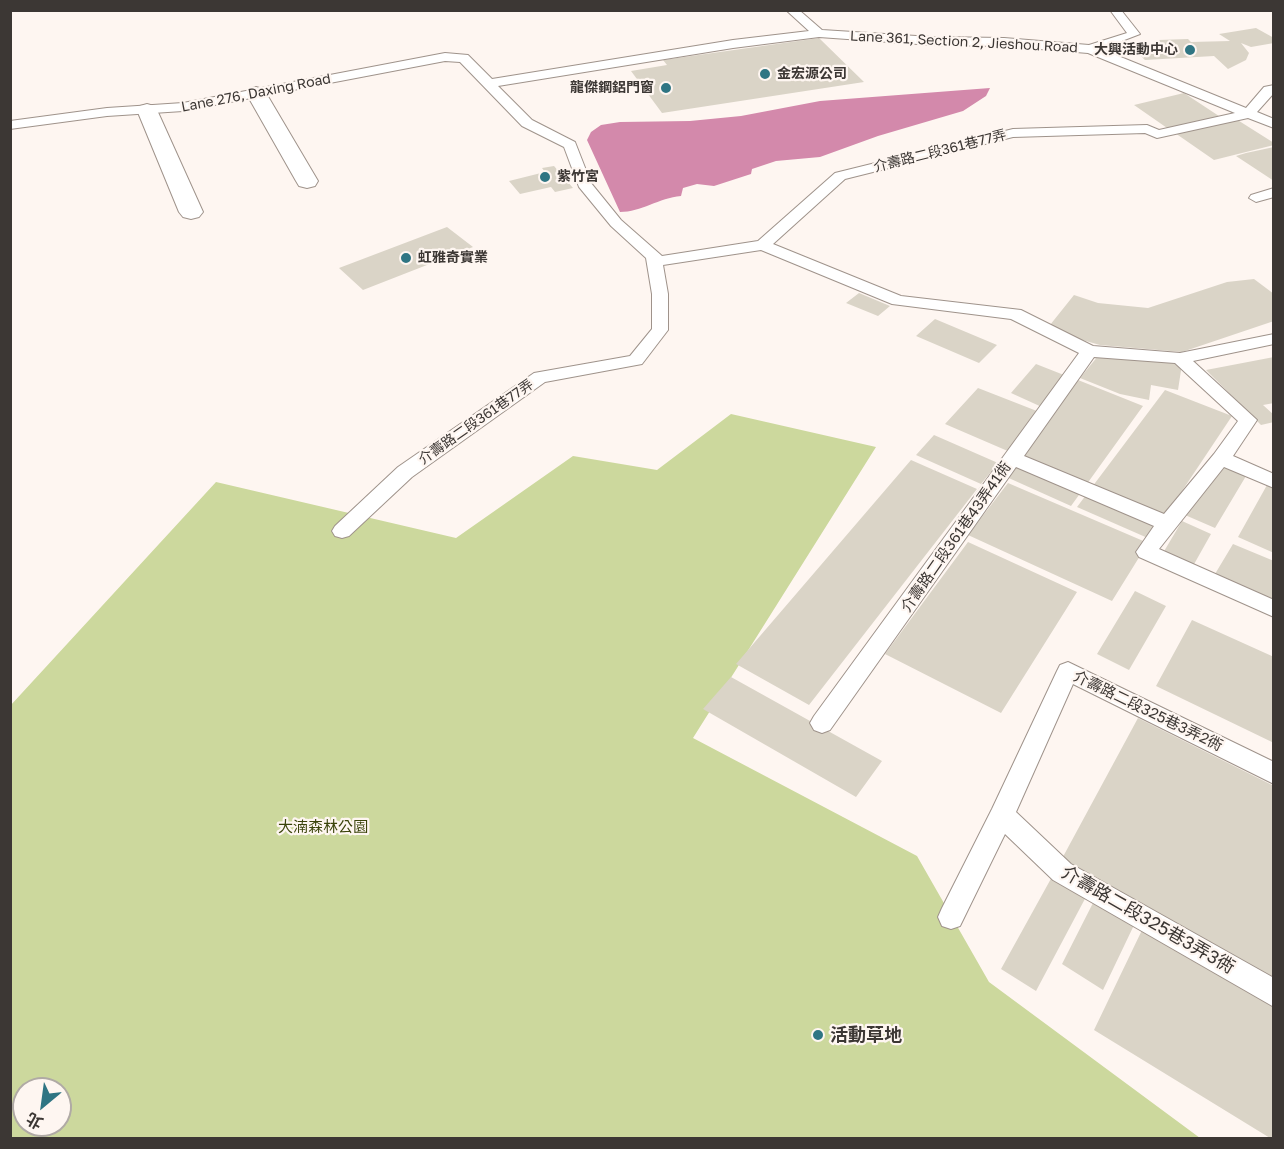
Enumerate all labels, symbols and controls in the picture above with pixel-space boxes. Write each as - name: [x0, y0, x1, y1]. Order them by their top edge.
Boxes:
- street label: Lane 361, Section 2, Jieshou Road: [850, 28, 1078, 56]
- place label: 大興活動中心: [1094, 42, 1178, 58]
- marker: 大興活動中心: [1183, 43, 1197, 57]
- place label: 金宏源公司: [777, 66, 847, 82]
- marker: 金宏源公司: [758, 67, 772, 81]
- street label: Lane 276, Daxing Road: [180, 70, 332, 116]
- place label: 龍傑鋼鋁門窗: [570, 80, 654, 96]
- marker: 龍傑鋼鋁門窗: [659, 81, 673, 95]
- street label: 介壽路二段361巷77弄: [872, 126, 1008, 176]
- place label: 紫竹宮: [557, 169, 599, 185]
- marker: 紫竹宮: [538, 170, 552, 184]
- place label: 虹雅奇實業: [418, 250, 488, 266]
- marker: 虹雅奇實業: [399, 251, 413, 265]
- street label: 介壽路二段361巷77弄: [415, 376, 537, 468]
- street label: 介壽路二段361巷43弄41衖: [897, 458, 1015, 616]
- street label: 介壽路二段325巷3弄2衖: [1071, 667, 1225, 755]
- park label: 大湳森林公園: [278, 818, 368, 836]
- street label: 介壽路二段325巷3弄3衖: [1058, 862, 1238, 978]
- place label: 活動草地: [830, 1024, 902, 1046]
- marker: 活動草地: [811, 1028, 825, 1042]
- north arrow: [12, 1077, 72, 1137]
- text: 北: [22, 1108, 46, 1134]

